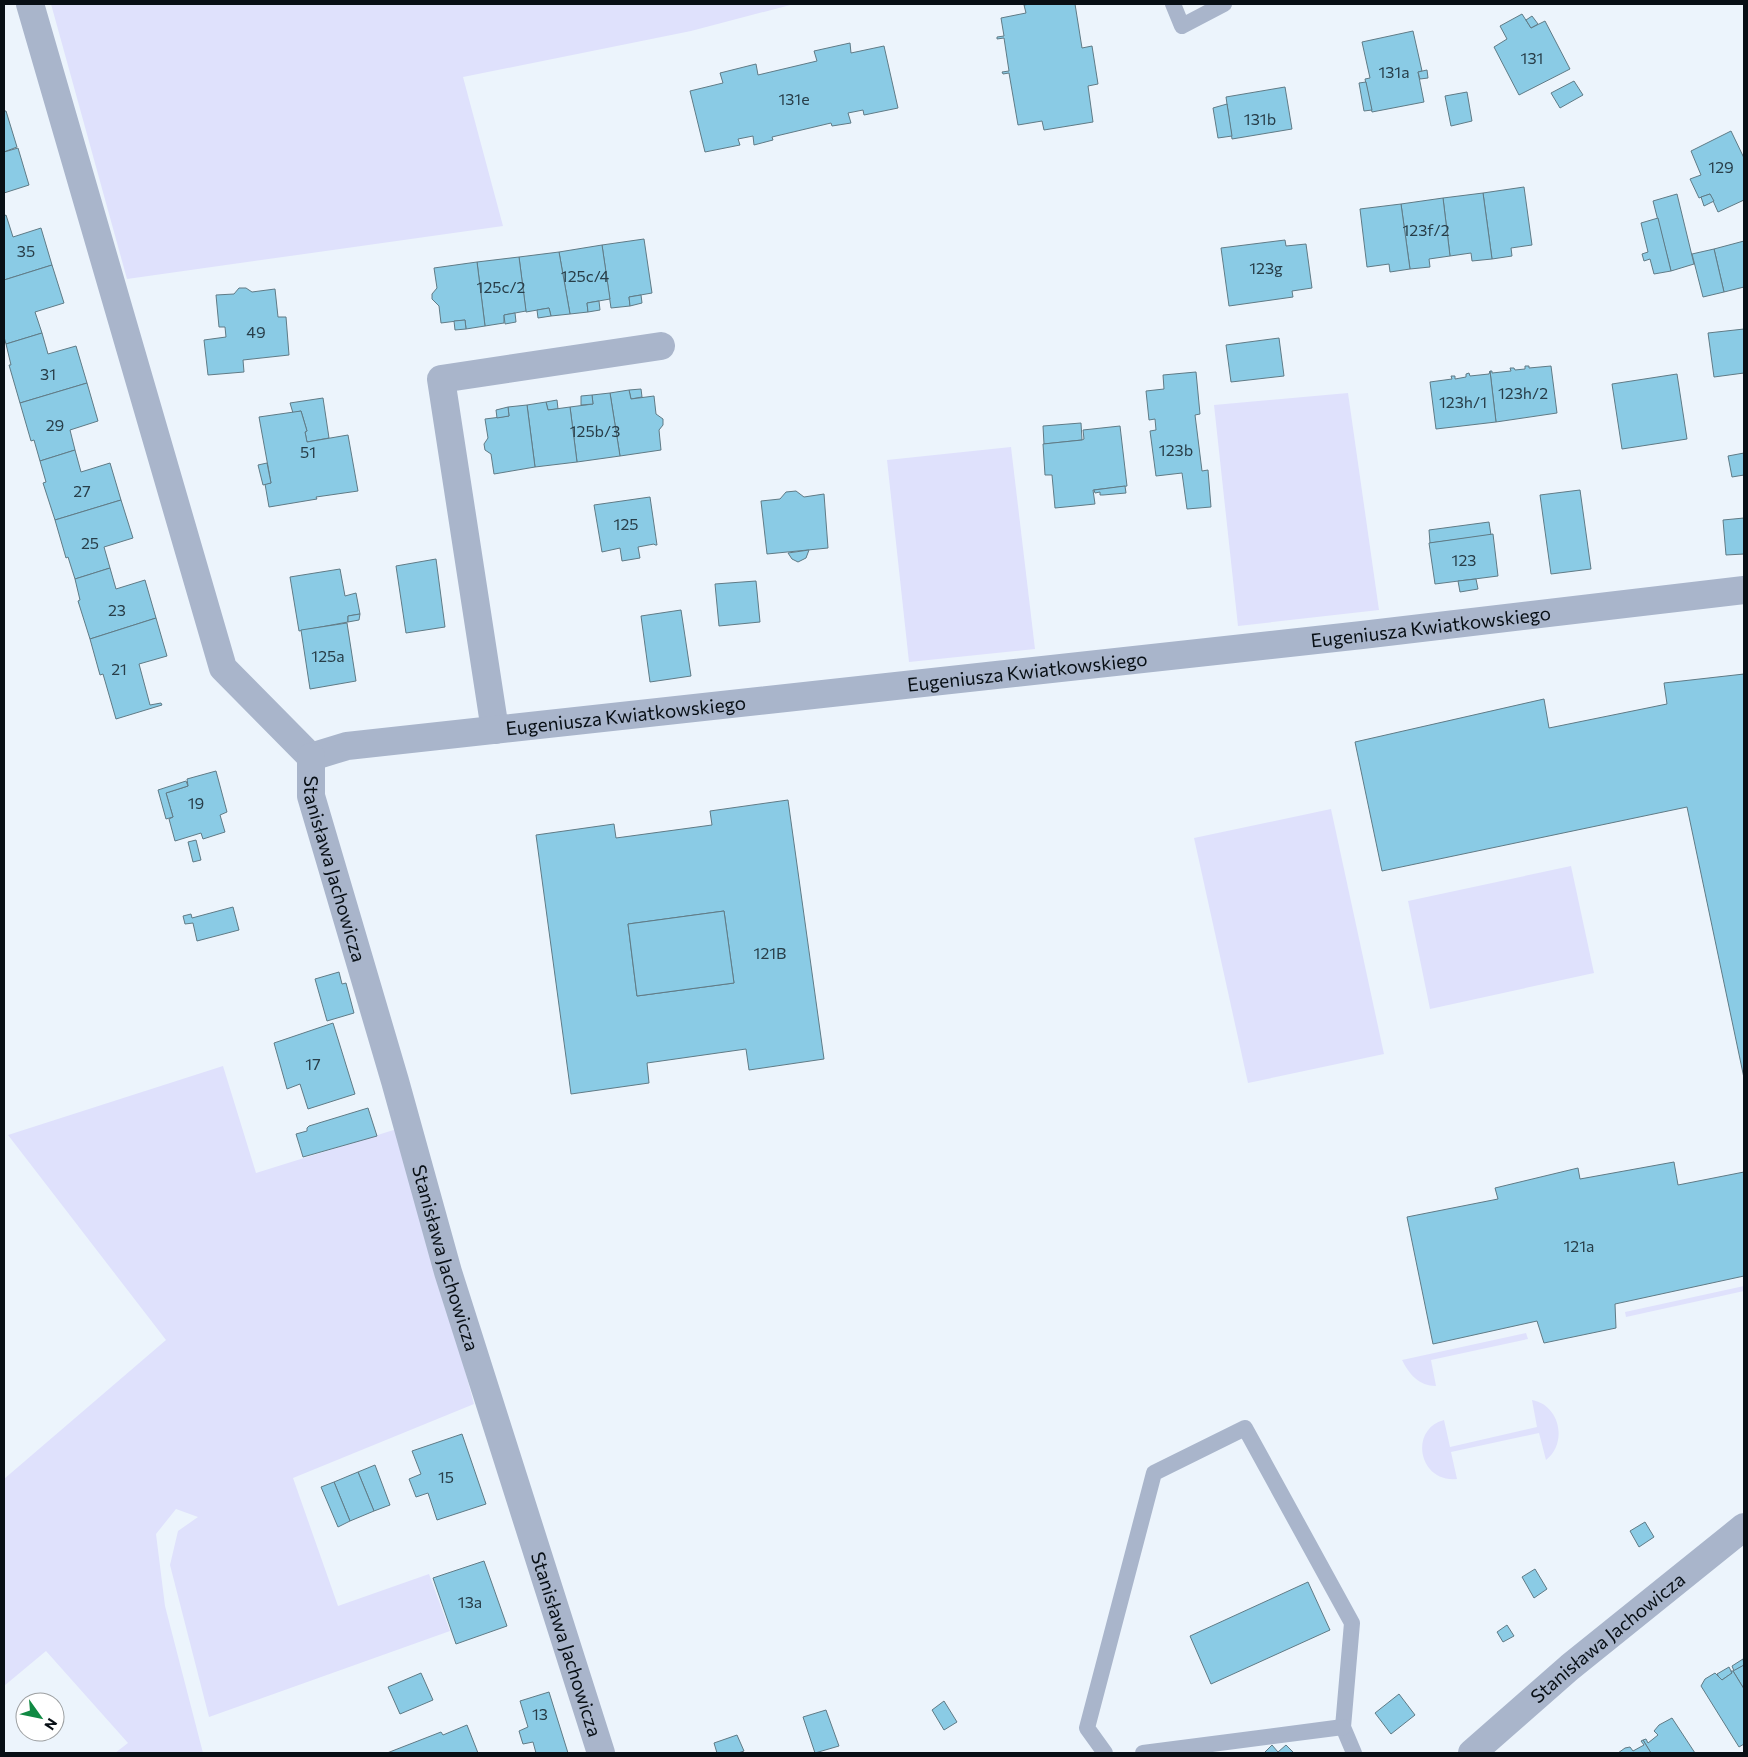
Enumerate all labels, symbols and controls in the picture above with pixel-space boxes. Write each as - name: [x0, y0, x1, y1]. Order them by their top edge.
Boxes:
- house number: 131: [1521, 48, 1543, 67]
- house number: 131a: [1378, 62, 1410, 81]
- house number: 131e: [778, 89, 810, 108]
- house number: 131b: [1244, 109, 1276, 128]
- house number: 129: [1708, 157, 1734, 176]
- house number: 123f/2: [1402, 220, 1450, 239]
- house number: 35: [17, 241, 35, 260]
- house number: 123g: [1249, 258, 1283, 277]
- house number: 125c/4: [561, 266, 610, 285]
- house number: 125c/2: [477, 277, 526, 296]
- house number: 49: [246, 322, 266, 341]
- house number: 31: [40, 364, 56, 383]
- house number: 123h/2: [1498, 383, 1548, 402]
- house number: 123h/1: [1439, 392, 1487, 411]
- house number: 29: [46, 415, 64, 434]
- house number: 125b/3: [570, 421, 620, 440]
- house number: 123b: [1159, 440, 1193, 459]
- house number: 51: [300, 442, 316, 461]
- house number: 27: [73, 481, 91, 500]
- house number: 125: [614, 514, 638, 533]
- house number: 25: [81, 533, 99, 552]
- house number: 123: [1452, 550, 1476, 569]
- house number: 23: [108, 600, 126, 619]
- street label: Eugeniusza Kwiatkowskiego: [1310, 601, 1552, 652]
- house number: 125a: [311, 646, 345, 665]
- street label: Eugeniusza Kwiatkowskiego: [906, 647, 1149, 696]
- house number: 21: [111, 659, 127, 678]
- street label: Eugeniusza Kwiatkowskiego: [504, 690, 747, 740]
- street label: Stanisława Jachowicza: [300, 776, 371, 965]
- house number: 19: [188, 793, 204, 812]
- house number: 121B: [754, 943, 786, 962]
- house number: 17: [305, 1054, 321, 1073]
- street label: Stanisława Jachowicza: [408, 1162, 484, 1354]
- house number: 121a: [1564, 1236, 1594, 1255]
- house number: 15: [438, 1467, 454, 1486]
- street label: Stanisława Jachowicza: [527, 1549, 607, 1740]
- street label: Stanisława Jachowicza: [1525, 1567, 1689, 1707]
- house number: 13a: [458, 1592, 482, 1611]
- north arrow: [15, 1692, 65, 1742]
- house number: 13: [532, 1704, 548, 1723]
- text: N: [41, 1715, 61, 1733]

